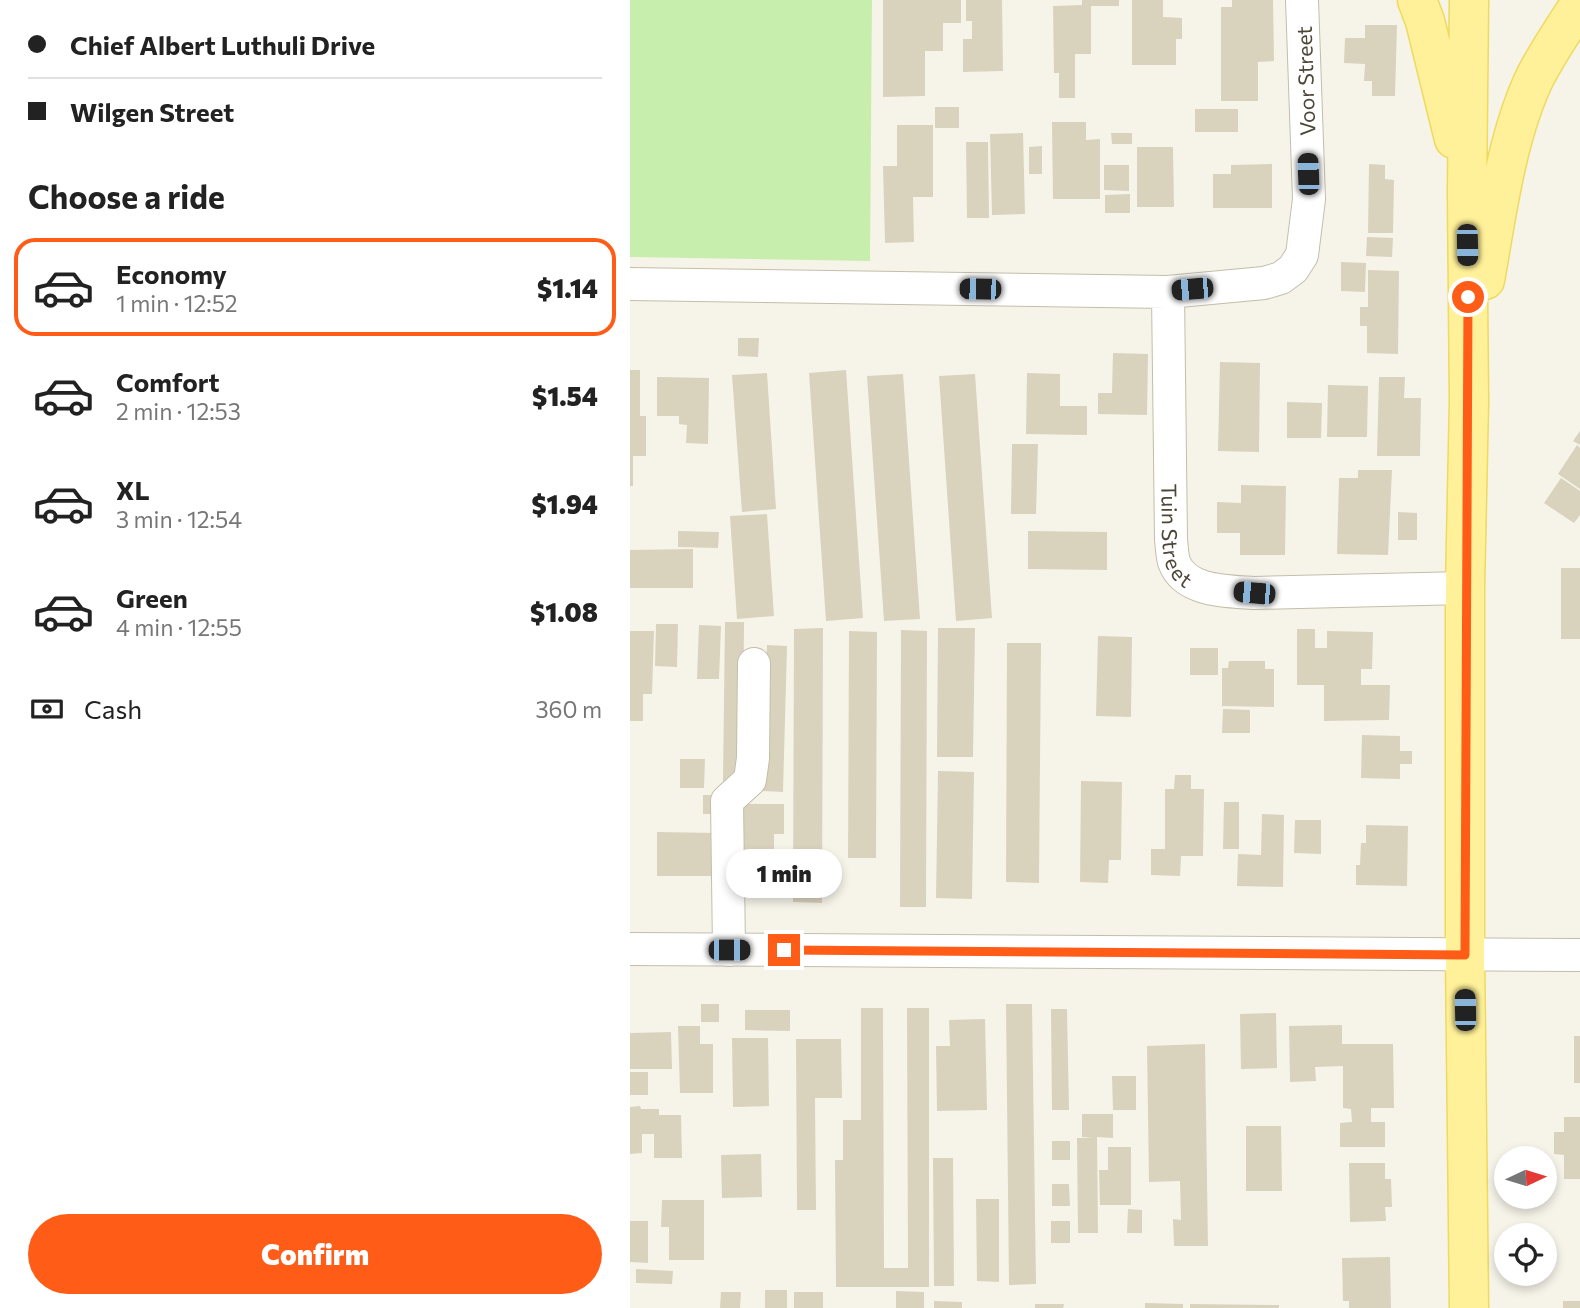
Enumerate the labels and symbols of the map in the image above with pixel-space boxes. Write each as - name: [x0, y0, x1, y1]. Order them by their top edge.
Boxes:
- street label: Voor Street: [1291, 26, 1319, 136]
- car: [1297, 153, 1320, 195]
- car: [1457, 224, 1478, 266]
- car: [1171, 277, 1214, 301]
- car: [959, 278, 1002, 300]
- route start: [1452, 281, 1484, 313]
- street label: Tuin Street: [1158, 484, 1198, 592]
- car: [1233, 581, 1276, 605]
- callout: 1 min: [726, 848, 842, 898]
- route end: [768, 934, 800, 966]
- car: [709, 940, 751, 961]
- car: [1455, 989, 1476, 1031]
- north arrow: [1494, 1146, 1558, 1209]

